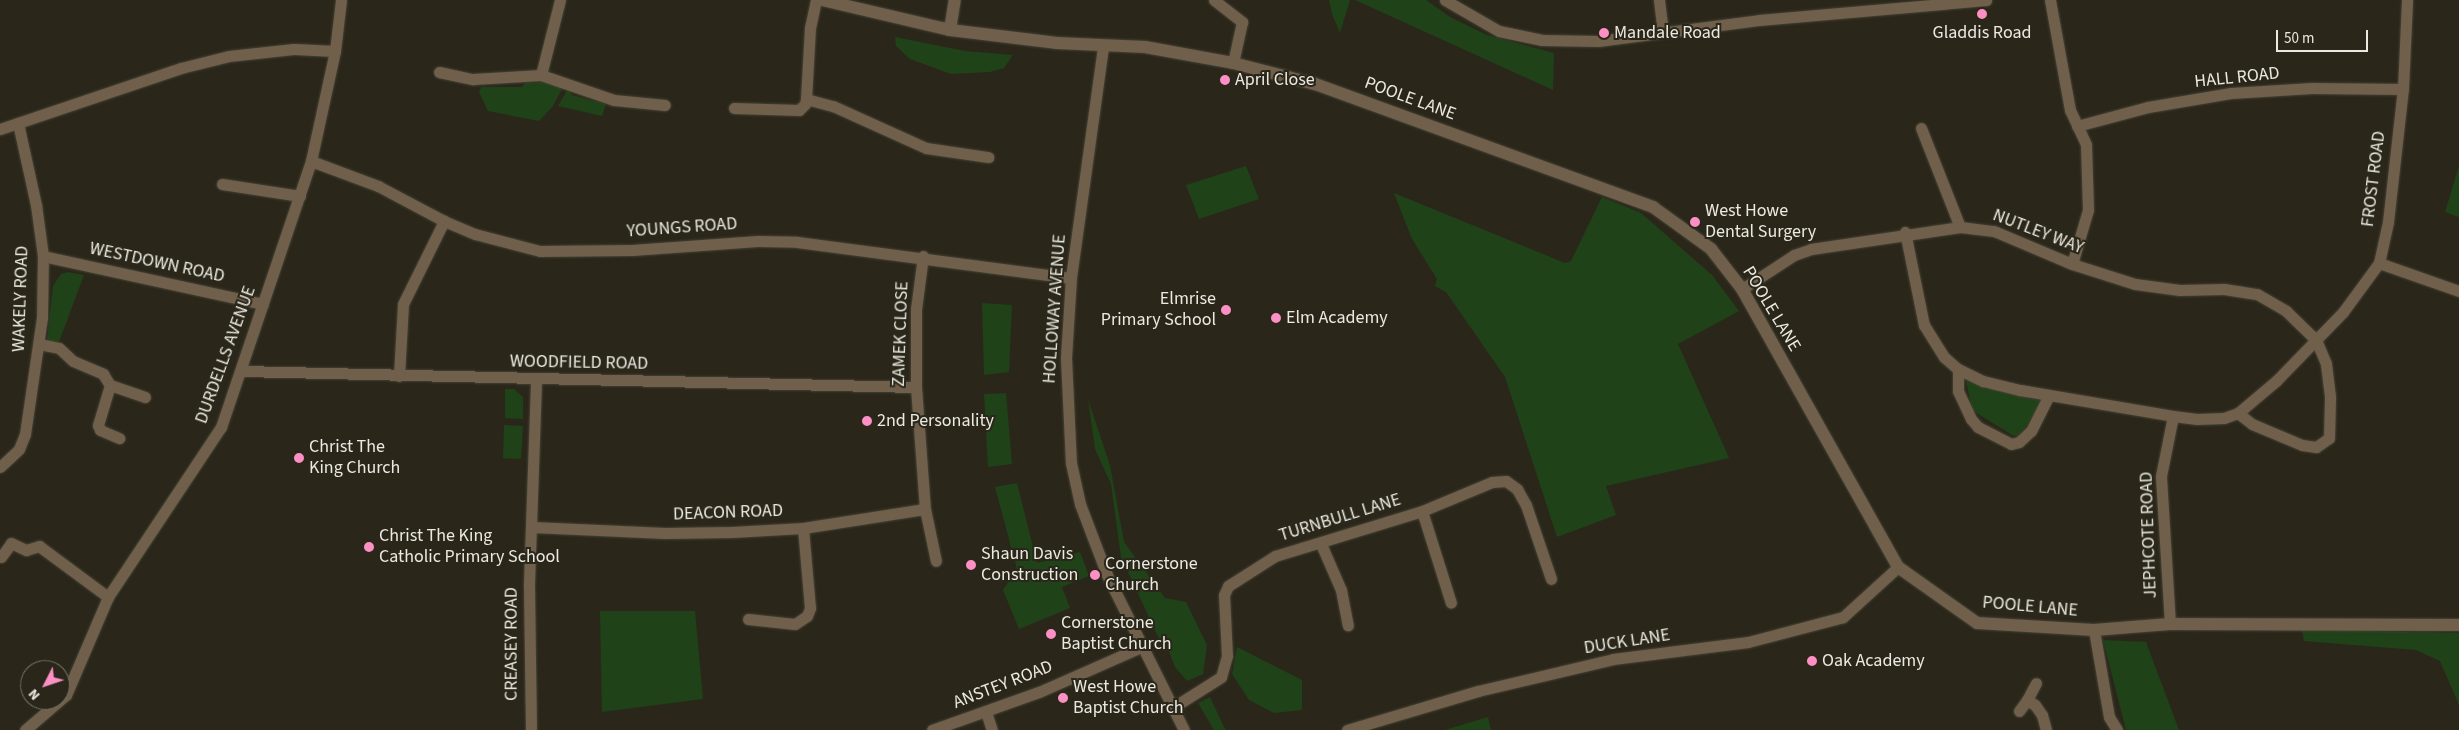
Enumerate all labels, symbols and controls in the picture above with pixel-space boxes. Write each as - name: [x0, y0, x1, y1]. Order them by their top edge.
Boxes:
- marker: Gladdis Road: [1976, 8, 1988, 20]
- scale bar: [2279, 20, 2372, 52]
- place label: Mandale Road: [1614, 22, 1721, 44]
- place label: Gladdis Road: [1933, 22, 2031, 44]
- marker: Mandale Road: [1598, 27, 1610, 39]
- text: 50 m: [2284, 28, 2314, 49]
- street label: HALL ROAD: [2193, 63, 2281, 93]
- place label: April Close: [1235, 69, 1315, 91]
- street label: POOLE LANE: [1361, 72, 1459, 126]
- marker: April Close: [1219, 74, 1231, 86]
- street label: FROST ROAD: [2357, 130, 2391, 228]
- place label: West Howe Dental Surgery: [1705, 201, 1816, 243]
- street label: NUTLEY WAY: [1990, 205, 2086, 259]
- street label: YOUNGS ROAD: [626, 213, 738, 243]
- marker: West Howe Dental Surgery: [1689, 216, 1701, 228]
- street label: HOLLOWAY AVENUE: [1039, 234, 1071, 384]
- street label: WESTDOWN ROAD: [87, 238, 227, 288]
- street label: WAKELY ROAD: [8, 246, 34, 352]
- street label: POOLE LANE: [1737, 262, 1805, 356]
- street label: ZAMEK CLOSE: [888, 281, 914, 387]
- street label: DURDELLS AVENUE: [191, 283, 261, 427]
- place label: Elmrise Primary School: [1101, 289, 1216, 332]
- marker: Elmrise Primary School: [1220, 304, 1232, 316]
- place label: Elm Academy: [1286, 307, 1388, 329]
- marker: Elm Academy: [1270, 312, 1282, 324]
- street label: WOODFIELD ROAD: [510, 351, 648, 375]
- place label: 2nd Personality: [877, 410, 994, 432]
- marker: 2nd Personality: [861, 415, 873, 427]
- place label: Christ The King Church: [309, 437, 400, 479]
- marker: Christ The King Church: [293, 452, 305, 464]
- street label: JEPHCOTE ROAD: [2136, 471, 2162, 599]
- street label: TURNBULL LANE: [1277, 489, 1403, 547]
- street label: DEACON ROAD: [673, 500, 783, 526]
- place label: Christ The King Catholic Primary School: [379, 526, 560, 568]
- marker: Christ The King Catholic Primary School: [363, 541, 375, 553]
- place label: Shaun Davis Construction: [981, 544, 1078, 586]
- place label: Cornerstone Church: [1105, 554, 1198, 596]
- marker: Shaun Davis Construction: [965, 559, 977, 571]
- marker: Cornerstone Church: [1089, 569, 1101, 581]
- street label: CREASEY ROAD: [501, 587, 523, 701]
- street label: POOLE LANE: [1981, 592, 2079, 622]
- place label: Cornerstone Baptist Church: [1061, 613, 1172, 656]
- street label: DUCK LANE: [1583, 625, 1671, 659]
- marker: Cornerstone Baptist Church: [1045, 628, 1057, 640]
- place label: Oak Academy: [1822, 650, 1925, 672]
- marker: Oak Academy: [1806, 655, 1818, 667]
- street label: ANSTEY ROAD: [950, 656, 1056, 714]
- north arrow: [20, 660, 70, 710]
- place label: West Howe Baptist Church: [1073, 677, 1184, 720]
- text: N: [24, 684, 45, 704]
- marker: West Howe Baptist Church: [1057, 692, 1069, 704]

